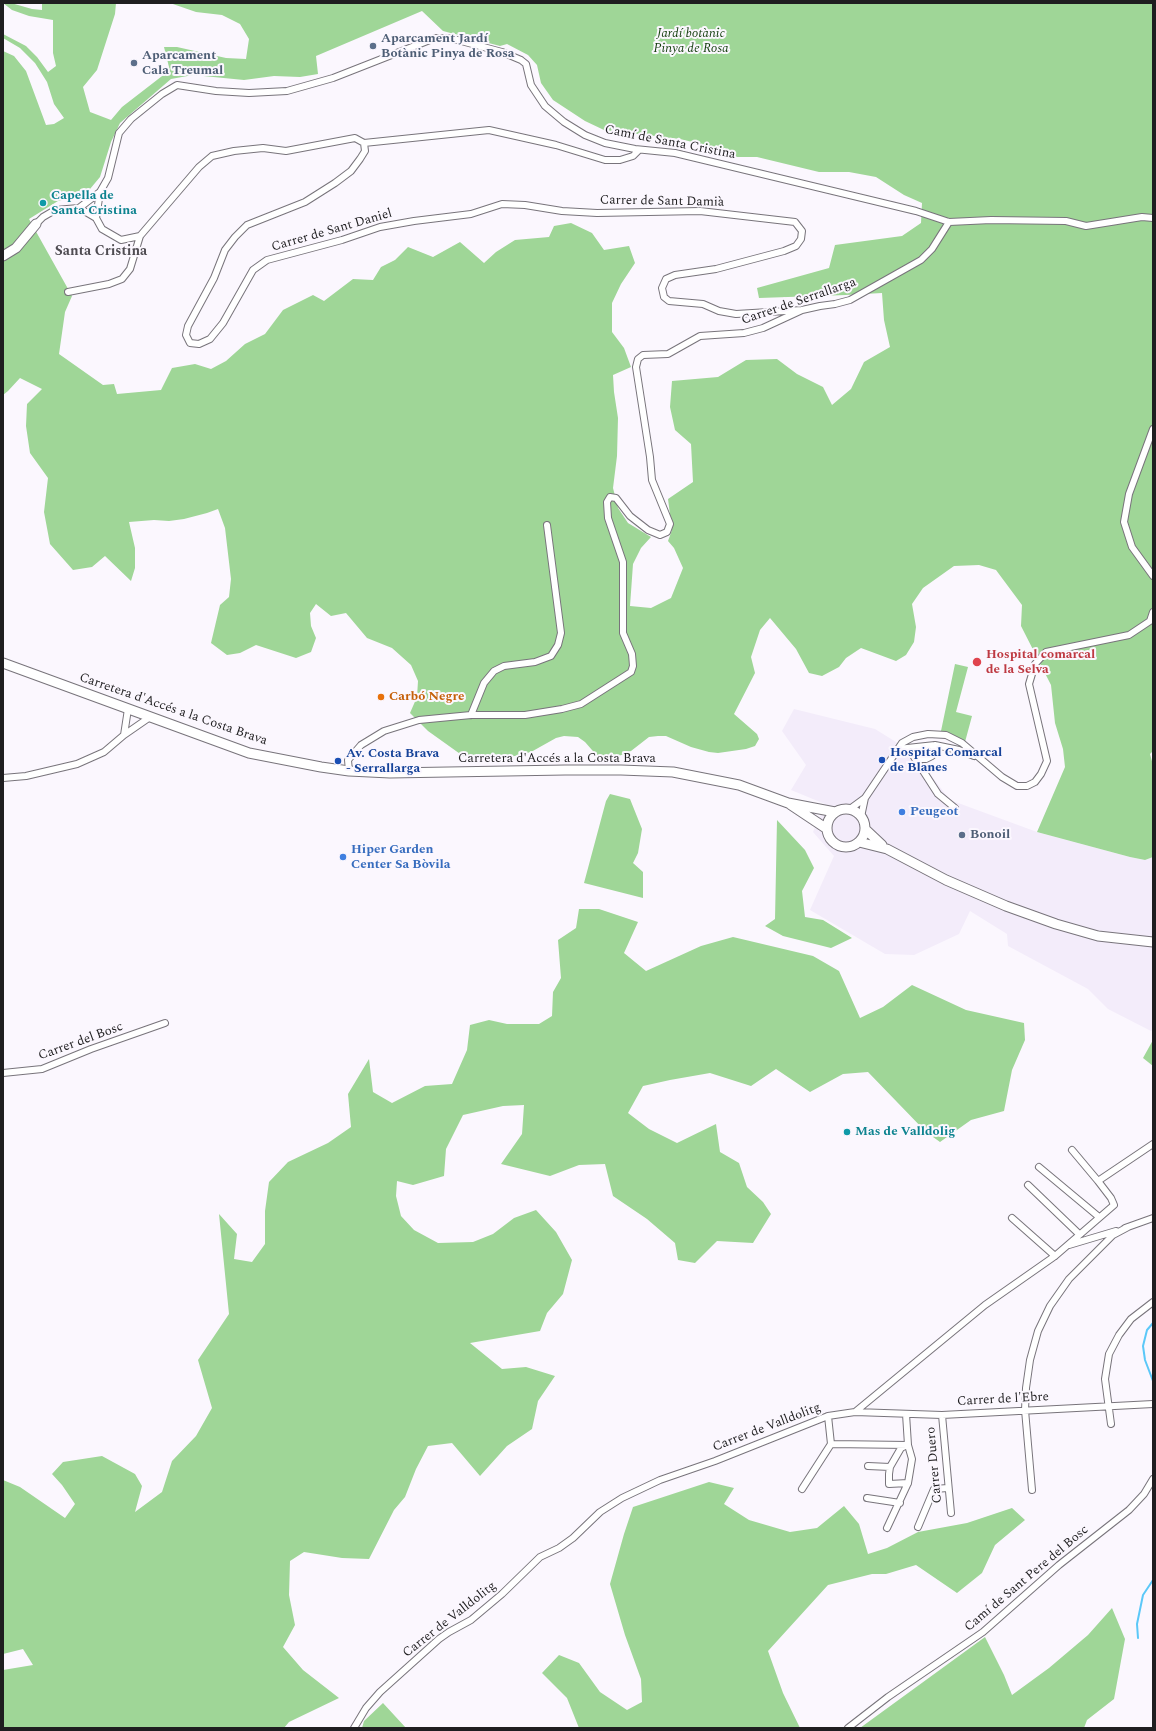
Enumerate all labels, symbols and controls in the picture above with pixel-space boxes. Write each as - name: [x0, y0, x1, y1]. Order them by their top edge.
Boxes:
- park label: Jardí botànic Pinya de Rosa: [653, 26, 729, 57]
- place label: Aparcament Jardí Botànic Pinya de Rosa: [381, 31, 515, 62]
- marker: Aparcament Jardí Botànic Pinya de Rosa: [368, 41, 378, 51]
- place label: Aparcament Cala Treumal: [142, 48, 223, 79]
- marker: Aparcament Cala Treumal: [129, 58, 139, 68]
- street label: Camí de Santa Cristina: [603, 123, 737, 163]
- place label: Capella de Santa Cristina: [51, 188, 137, 219]
- street label: Carrer de Sant Damià: [600, 193, 724, 211]
- marker: Capella de Santa Cristina: [38, 198, 48, 208]
- street label: Carrer de Sant Daniel: [270, 206, 394, 256]
- district label: Santa Cristina: [55, 244, 147, 260]
- street label: Carrer de Serrallarga: [740, 275, 858, 329]
- place label: Hospital comarcal de la Selva: [986, 647, 1095, 678]
- marker: Hospital comarcal de la Selva: [971, 656, 983, 668]
- street label: Carretera d'Accés a la Costa Brava: [77, 670, 269, 750]
- place label: Carbó Negre: [389, 689, 465, 705]
- marker: Carbó Negre: [376, 692, 386, 702]
- place label: Hospital Comarcal de Blanes: [890, 745, 1002, 776]
- place label: Av. Costa Brava - Serrallarga: [346, 746, 439, 777]
- street label: Carretera d'Accés a la Costa Brava: [458, 751, 656, 767]
- marker: Hospital Comarcal de Blanes: [877, 755, 887, 765]
- marker: Av. Costa Brava - Serrallarga: [333, 756, 343, 766]
- place label: Peugeot: [910, 804, 959, 820]
- marker: Peugeot: [897, 807, 907, 817]
- place label: Bonoil: [970, 827, 1010, 843]
- marker: Bonoil: [957, 830, 967, 840]
- place label: Hiper Garden Center Sa Bòvila: [351, 842, 450, 873]
- marker: Hiper Garden Center Sa Bòvila: [338, 852, 348, 862]
- street label: Carrer del Bosc: [37, 1019, 125, 1065]
- place label: Mas de Valldolig: [855, 1124, 955, 1140]
- marker: Mas de Valldolig: [842, 1127, 852, 1137]
- street label: Carrer de l'Ebre: [957, 1390, 1049, 1410]
- street label: Carrer de Valldolitg: [711, 1400, 823, 1456]
- street label: Carrer Duero: [924, 1426, 946, 1504]
- street label: Camí de Sant Pere del Bosc: [962, 1523, 1092, 1635]
- street label: Carrer de Valldolitg: [400, 1579, 500, 1661]

